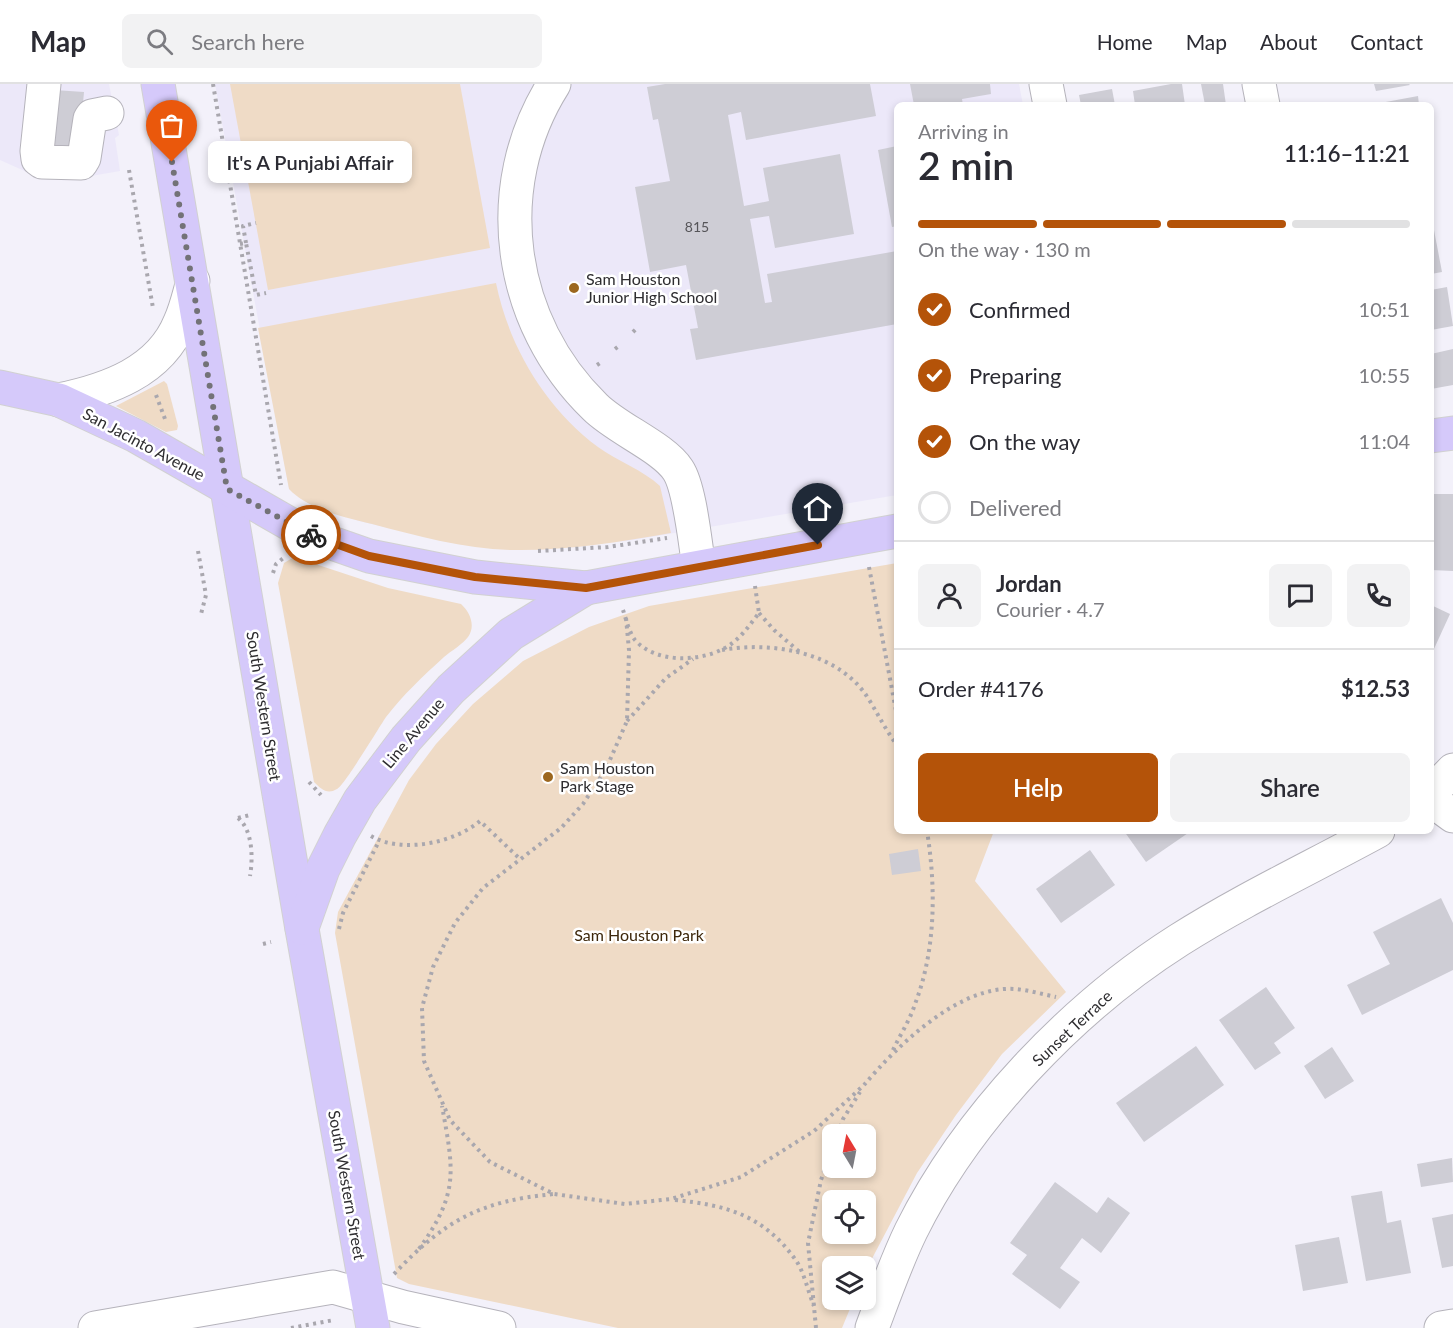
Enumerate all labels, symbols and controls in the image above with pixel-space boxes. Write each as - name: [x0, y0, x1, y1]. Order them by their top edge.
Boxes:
- search box: [122, 14, 542, 68]
- text: Map: [30, 24, 86, 58]
- icon: search: [143, 25, 176, 58]
- text: Search here: [191, 28, 305, 55]
- text: Home: [1097, 29, 1153, 54]
- text: Map: [1186, 29, 1227, 54]
- text: About: [1260, 29, 1317, 54]
- text: Contact: [1350, 29, 1423, 54]
- pin: [146, 100, 197, 162]
- icon: bag: [155, 109, 188, 142]
- text: Arriving in: [918, 119, 1009, 143]
- text: 11:16–11:21: [1284, 140, 1410, 167]
- callout: It's A Punjabi Affair: [208, 141, 412, 183]
- text: 2 min: [918, 142, 1014, 188]
- text: It's A Punjabi Affair: [226, 150, 394, 174]
- house number: 815: [685, 218, 709, 235]
- text: On the way · 130 m: [918, 237, 1091, 261]
- place label: Sam Houston Junior High School: [586, 269, 717, 306]
- marker: Sam Houston Junior High School: [567, 281, 581, 295]
- icon: check: [918, 293, 951, 326]
- text: Confirmed: [969, 296, 1071, 323]
- text: 10:51: [1359, 297, 1410, 321]
- icon: check: [918, 359, 951, 392]
- text: Preparing: [969, 362, 1061, 389]
- text: 10:55: [1359, 363, 1410, 387]
- street label: San Jacinto Avenue: [80, 403, 208, 484]
- icon: check: [918, 425, 951, 458]
- text: On the way: [969, 428, 1080, 455]
- text: 11:04: [1359, 429, 1410, 453]
- pin: [792, 483, 843, 545]
- icon: home: [801, 492, 834, 525]
- text: Delivered: [969, 494, 1062, 521]
- courier: [281, 505, 341, 565]
- icon: bike: [295, 519, 328, 552]
- button: person: [918, 564, 981, 627]
- button: chat: [1269, 564, 1332, 627]
- button: phone: [1347, 564, 1410, 627]
- text: Jordan: [996, 570, 1062, 597]
- text: Courier · 4.7: [996, 597, 1105, 621]
- street label: South Western Street: [243, 630, 286, 782]
- text: Order #4176: [918, 675, 1044, 702]
- text: $12.53: [1341, 675, 1410, 702]
- street label: Line Avenue: [378, 694, 448, 772]
- button: Help: [918, 753, 1158, 822]
- button: Share: [1170, 753, 1410, 822]
- place label: Sam Houston Park Stage: [560, 758, 654, 795]
- marker: Sam Houston Park Stage: [541, 770, 555, 784]
- park label: Sam Houston Park: [574, 925, 705, 944]
- street label: Sunset Terrace: [1028, 986, 1116, 1070]
- street label: South Western Street: [325, 1109, 370, 1261]
- north arrow: [822, 1124, 876, 1178]
- map controls: [822, 1124, 876, 1310]
- button: locate: [822, 1190, 876, 1244]
- button: layers: [822, 1256, 876, 1310]

